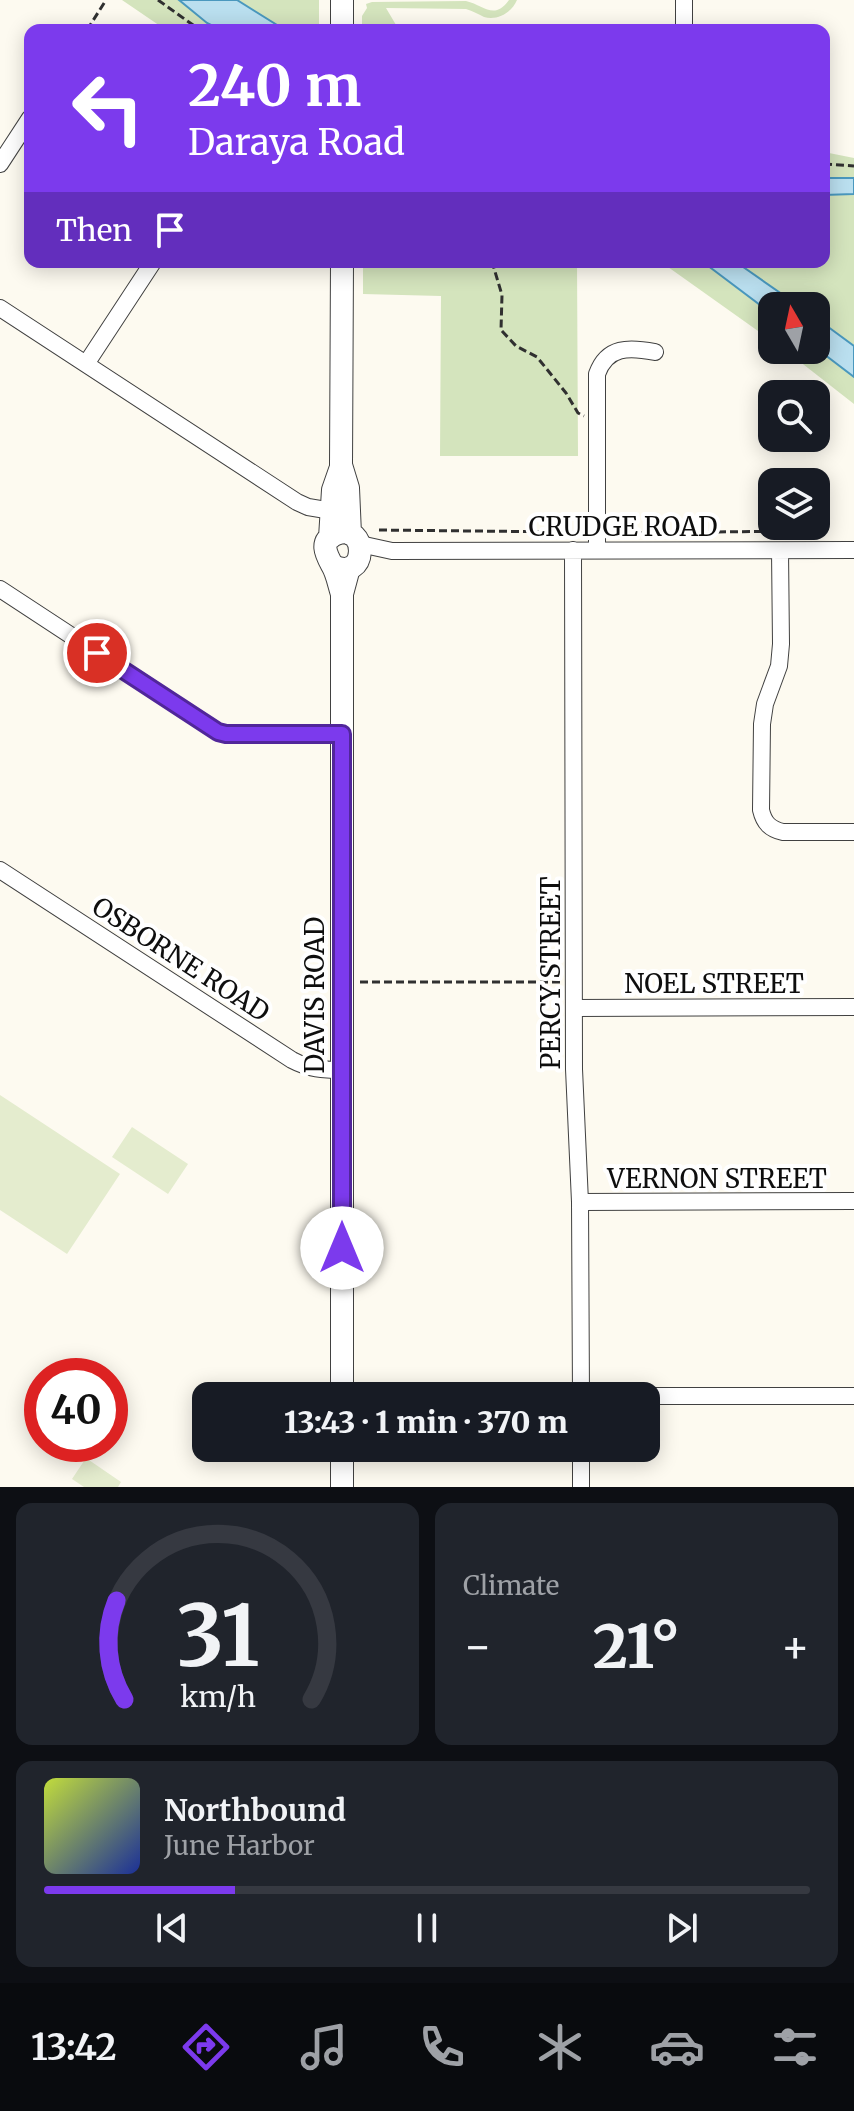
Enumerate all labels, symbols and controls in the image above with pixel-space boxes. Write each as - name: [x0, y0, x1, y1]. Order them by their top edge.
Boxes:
- text: 240 m: [188, 51, 361, 121]
- icon: left: [56, 56, 160, 160]
- text: Daraya Road: [188, 120, 405, 165]
- icon: arrive: [148, 208, 192, 252]
- text: Then: [56, 211, 132, 249]
- north arrow: [758, 292, 830, 364]
- map controls: [758, 292, 830, 540]
- button: search: [758, 380, 830, 452]
- button: layers: [758, 468, 830, 540]
- street label: CRUDGE ROAD: [528, 510, 718, 543]
- pin: [63, 619, 131, 687]
- icon: arrive: [75, 631, 119, 675]
- street label: PERCY STREET: [534, 877, 567, 1070]
- street label: OSBORNE ROAD: [86, 889, 276, 1029]
- street label: DAVIS ROAD: [298, 917, 331, 1073]
- street label: NOEL STREET: [624, 967, 804, 1000]
- street label: VERNON STREET: [606, 1162, 827, 1195]
- position arrow: [300, 1206, 384, 1290]
- speed limit sign: 40: [24, 1358, 128, 1462]
- text: 13:43 · 1 min · 370 m: [284, 1403, 568, 1441]
- text: Climate: [463, 1569, 559, 1602]
- text: 31: [176, 1584, 259, 1689]
- text: 21°: [593, 1609, 680, 1684]
- text: −: [463, 1619, 492, 1674]
- text: +: [781, 1619, 810, 1674]
- text: km/h: [180, 1679, 255, 1715]
- text: Northbound: [164, 1791, 346, 1829]
- text: June Harbor: [164, 1829, 315, 1862]
- icon: previous: [150, 1906, 194, 1950]
- icon: pause: [405, 1906, 449, 1950]
- icon: next: [660, 1906, 704, 1950]
- icon: directions: [178, 2019, 234, 2075]
- icon: music: [296, 2019, 352, 2075]
- icon: phone: [414, 2019, 470, 2075]
- icon: climate: [532, 2019, 588, 2075]
- icon: car: [649, 2019, 705, 2075]
- icon: filters: [767, 2019, 823, 2075]
- text: 13:42: [31, 2025, 117, 2070]

